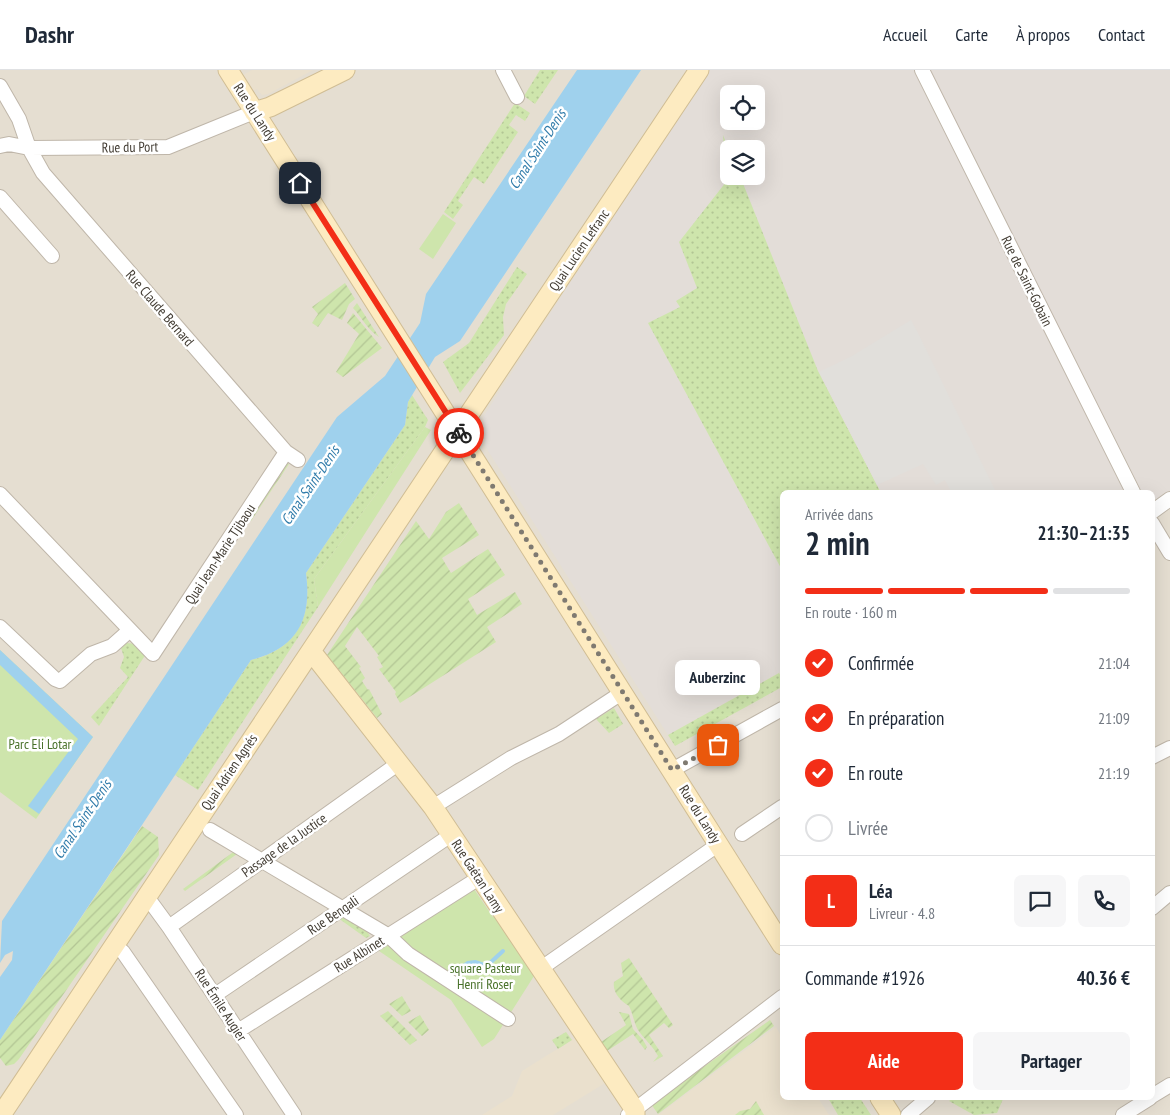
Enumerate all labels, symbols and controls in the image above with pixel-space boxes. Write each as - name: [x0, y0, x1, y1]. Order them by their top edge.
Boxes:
- text: Dashr: [25, 19, 74, 50]
- text: Accueil: [883, 23, 927, 46]
- text: Carte: [955, 23, 988, 46]
- text: À propos: [1016, 23, 1070, 46]
- text: Contact: [1098, 23, 1145, 46]
- street label: Rue du Landy: [230, 80, 281, 145]
- map controls: [720, 85, 765, 185]
- button: locate: [720, 85, 765, 130]
- water label: Canal Saint-Denis: [504, 104, 571, 192]
- street label: Rue du Port: [102, 138, 159, 156]
- button: layers: [720, 140, 765, 185]
- pin: [279, 162, 321, 204]
- icon: home: [286, 169, 314, 197]
- street label: Quai Lucien Lefranc: [545, 206, 613, 294]
- street label: Rue de Saint-Gobain: [997, 233, 1057, 329]
- street label: Rue Claude Bernard: [122, 266, 198, 350]
- courier: [434, 408, 484, 458]
- icon: bike: [445, 419, 473, 447]
- water label: Canal Saint-Denis: [277, 440, 344, 528]
- street label: Quai Jean-Marie Tjibaou: [181, 500, 259, 608]
- text: Arrivée dans: [805, 504, 873, 524]
- text: 21:30–21:35: [1037, 521, 1130, 545]
- text: 2 min: [805, 522, 870, 564]
- text: En route · 160 m: [805, 602, 897, 622]
- icon: check: [805, 649, 833, 677]
- text: Confirmée: [848, 651, 914, 675]
- text: 21:04: [1098, 653, 1130, 673]
- callout: Auberzinc: [676, 660, 760, 695]
- text: Auberzinc: [689, 667, 746, 687]
- icon: check: [805, 704, 833, 732]
- text: En préparation: [848, 706, 944, 730]
- text: 21:09: [1098, 708, 1130, 728]
- pin: [697, 724, 739, 766]
- street label: Quai Adrien Agnés: [197, 730, 261, 814]
- icon: bag: [704, 731, 732, 759]
- park label: Parc Eli Lotar: [9, 735, 72, 753]
- icon: check: [805, 759, 833, 787]
- text: En route: [848, 761, 903, 785]
- text: 21:19: [1098, 763, 1130, 783]
- water label: Canal Saint-Denis: [49, 774, 116, 862]
- street label: Rue du Landy: [675, 782, 725, 847]
- street label: Passage de la Justice: [238, 809, 330, 881]
- text: Livrée: [848, 816, 888, 840]
- street label: Rue Gaétan Lamy: [448, 836, 509, 917]
- button: chat: [1014, 875, 1066, 927]
- button: phone: [1078, 875, 1130, 927]
- text: Léa: [869, 879, 893, 903]
- text: L: [827, 889, 835, 913]
- street label: Rue Bengali: [304, 891, 362, 939]
- text: Livreur · 4.8: [869, 903, 935, 923]
- street label: Rue Albinet: [331, 931, 388, 976]
- park label: square Pasteur Henri Roser: [450, 959, 521, 993]
- street label: Rue Émile Augier: [191, 965, 251, 1045]
- text: Commande #1926: [805, 966, 925, 990]
- text: 40.36 €: [1077, 966, 1130, 990]
- button: Aide: [805, 1032, 963, 1090]
- button: Partager: [973, 1032, 1130, 1090]

